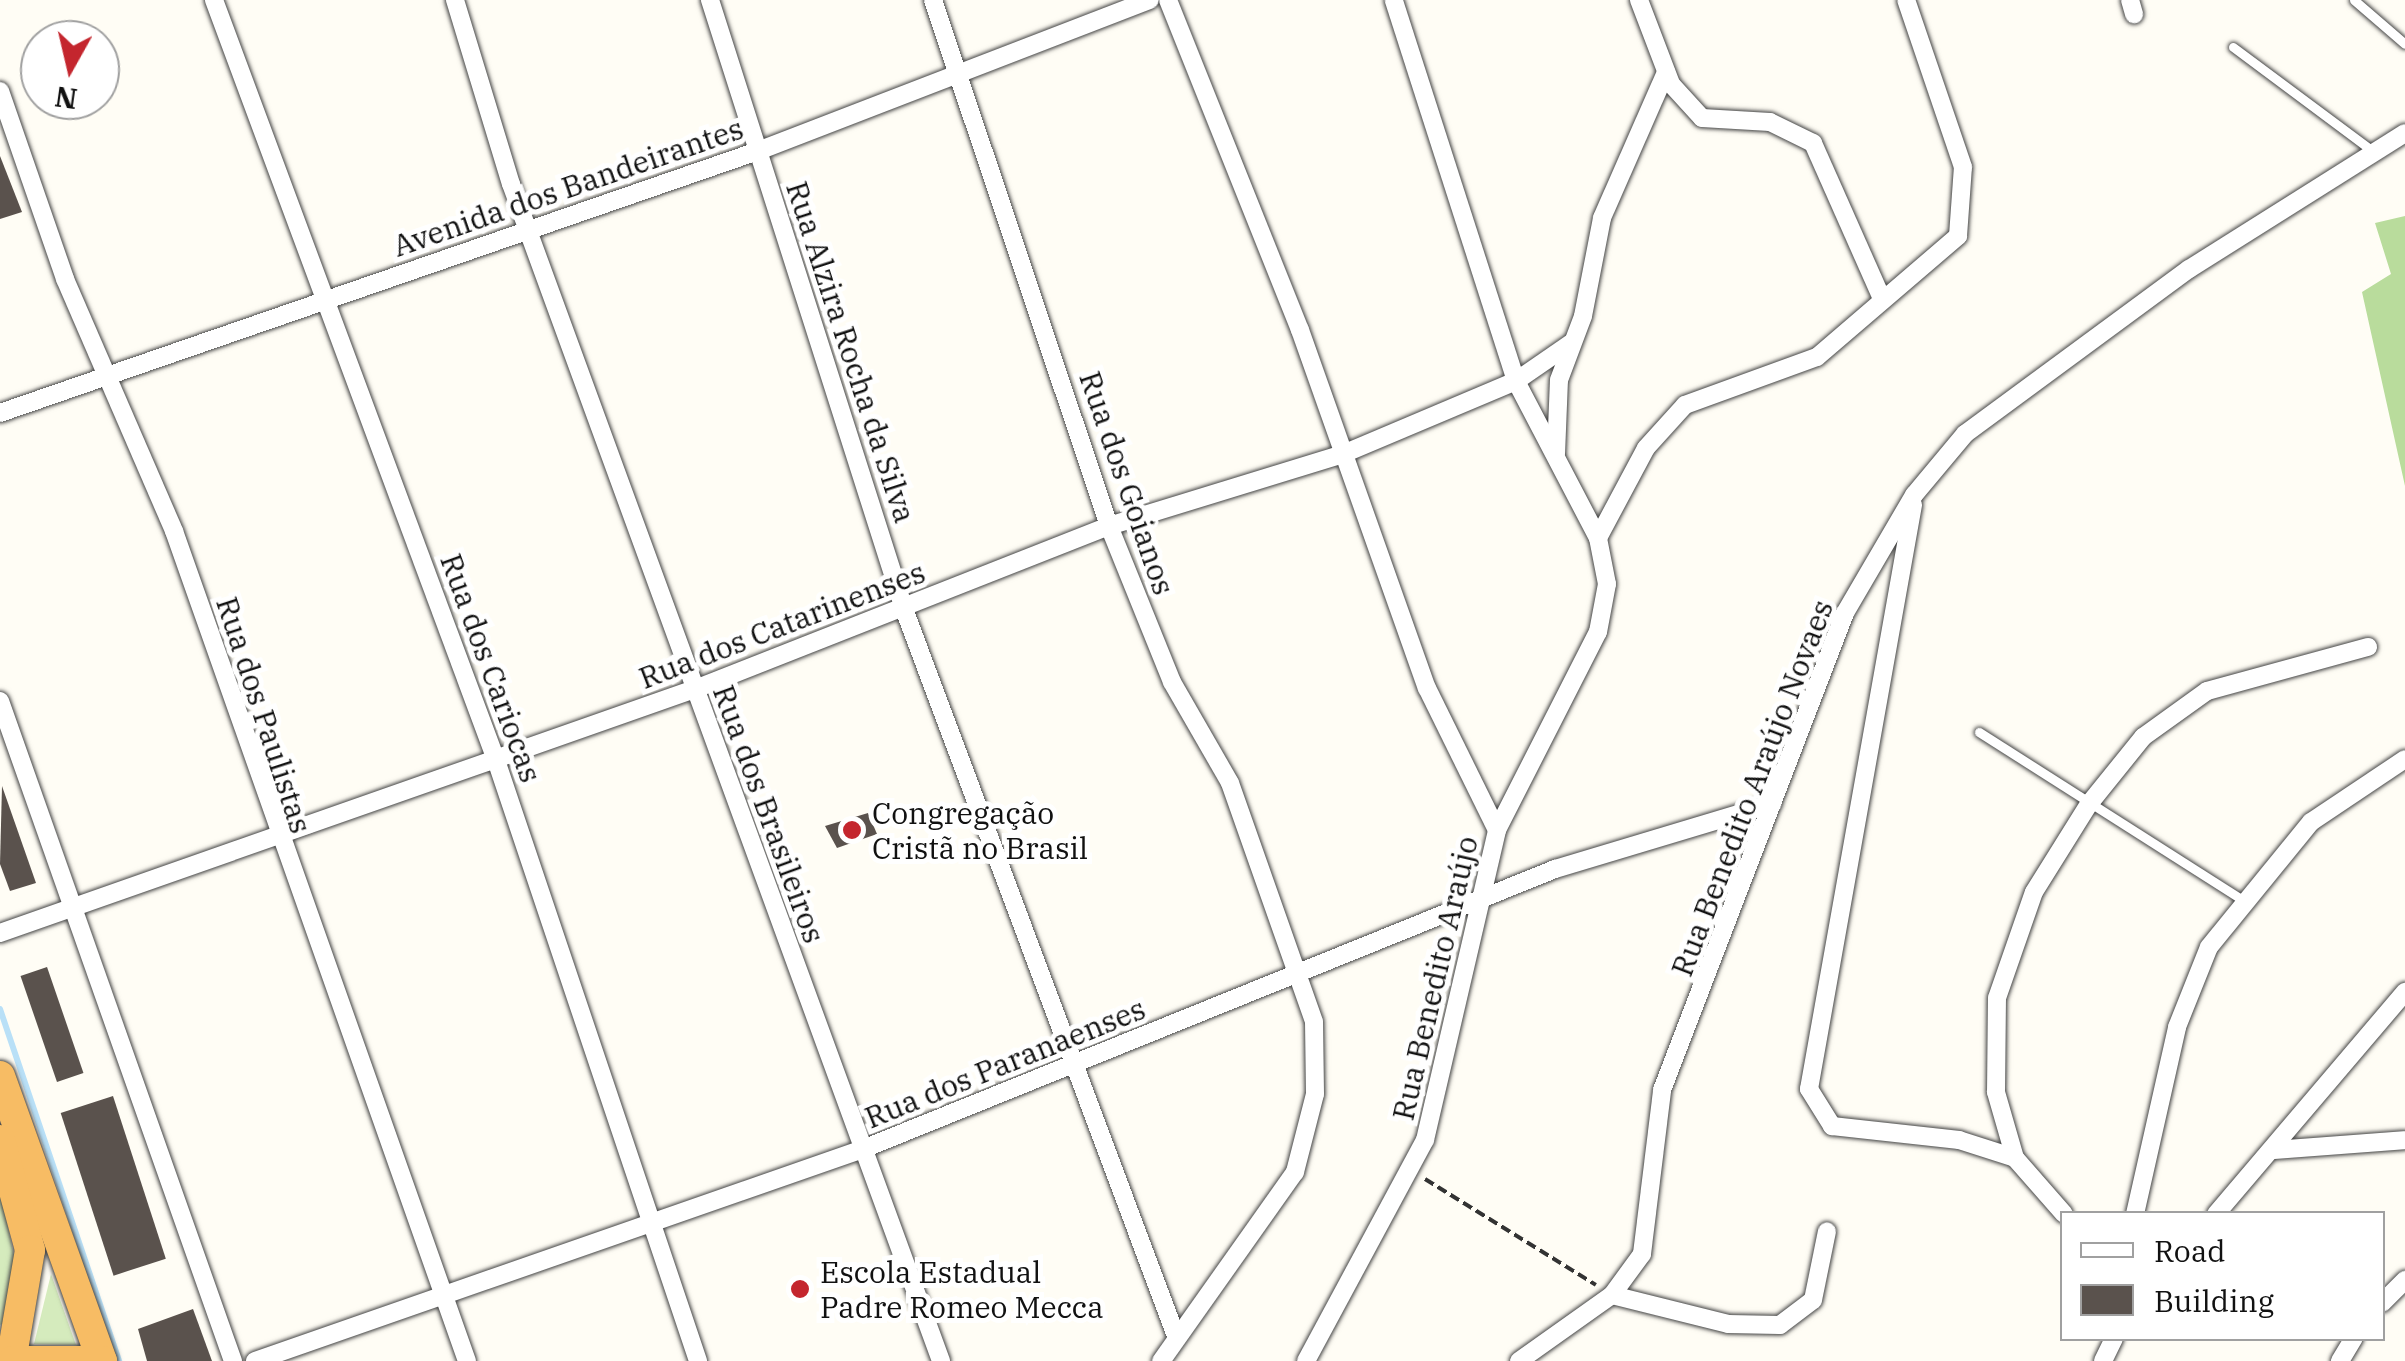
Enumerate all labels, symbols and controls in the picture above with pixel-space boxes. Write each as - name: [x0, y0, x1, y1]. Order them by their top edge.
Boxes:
- north arrow: [20, 20, 120, 120]
- text: N: [52, 78, 80, 118]
- street label: Avenida dos Bandeirantes: [388, 110, 748, 264]
- street label: Rua Alzira Rocha da Silva: [779, 177, 923, 527]
- street label: Rua dos Goianos: [1072, 367, 1182, 599]
- street label: Rua dos Cariocas: [433, 549, 549, 787]
- street label: Rua dos Catarinenses: [634, 554, 930, 696]
- street label: Rua dos Paulistas: [209, 592, 319, 838]
- street label: Rua Benedito Araújo Novaes: [1664, 595, 1840, 981]
- street label: Rua dos Brasileiros: [706, 680, 832, 948]
- place label: Congregação Cristã no Brasil: [872, 795, 1088, 866]
- marker: Congregação Cristã no Brasil: [841, 819, 863, 841]
- street label: Rua Benedito Araújo: [1385, 832, 1485, 1124]
- street label: Rua dos Paranaenses: [860, 990, 1150, 1136]
- legend: [2060, 1211, 2385, 1341]
- text: Road: [2154, 1231, 2226, 1270]
- place label: Escola Estadual Padre Romeo Mecca: [820, 1254, 1104, 1324]
- marker: Escola Estadual Padre Romeo Mecca: [789, 1278, 811, 1300]
- text: Building: [2154, 1281, 2274, 1320]

